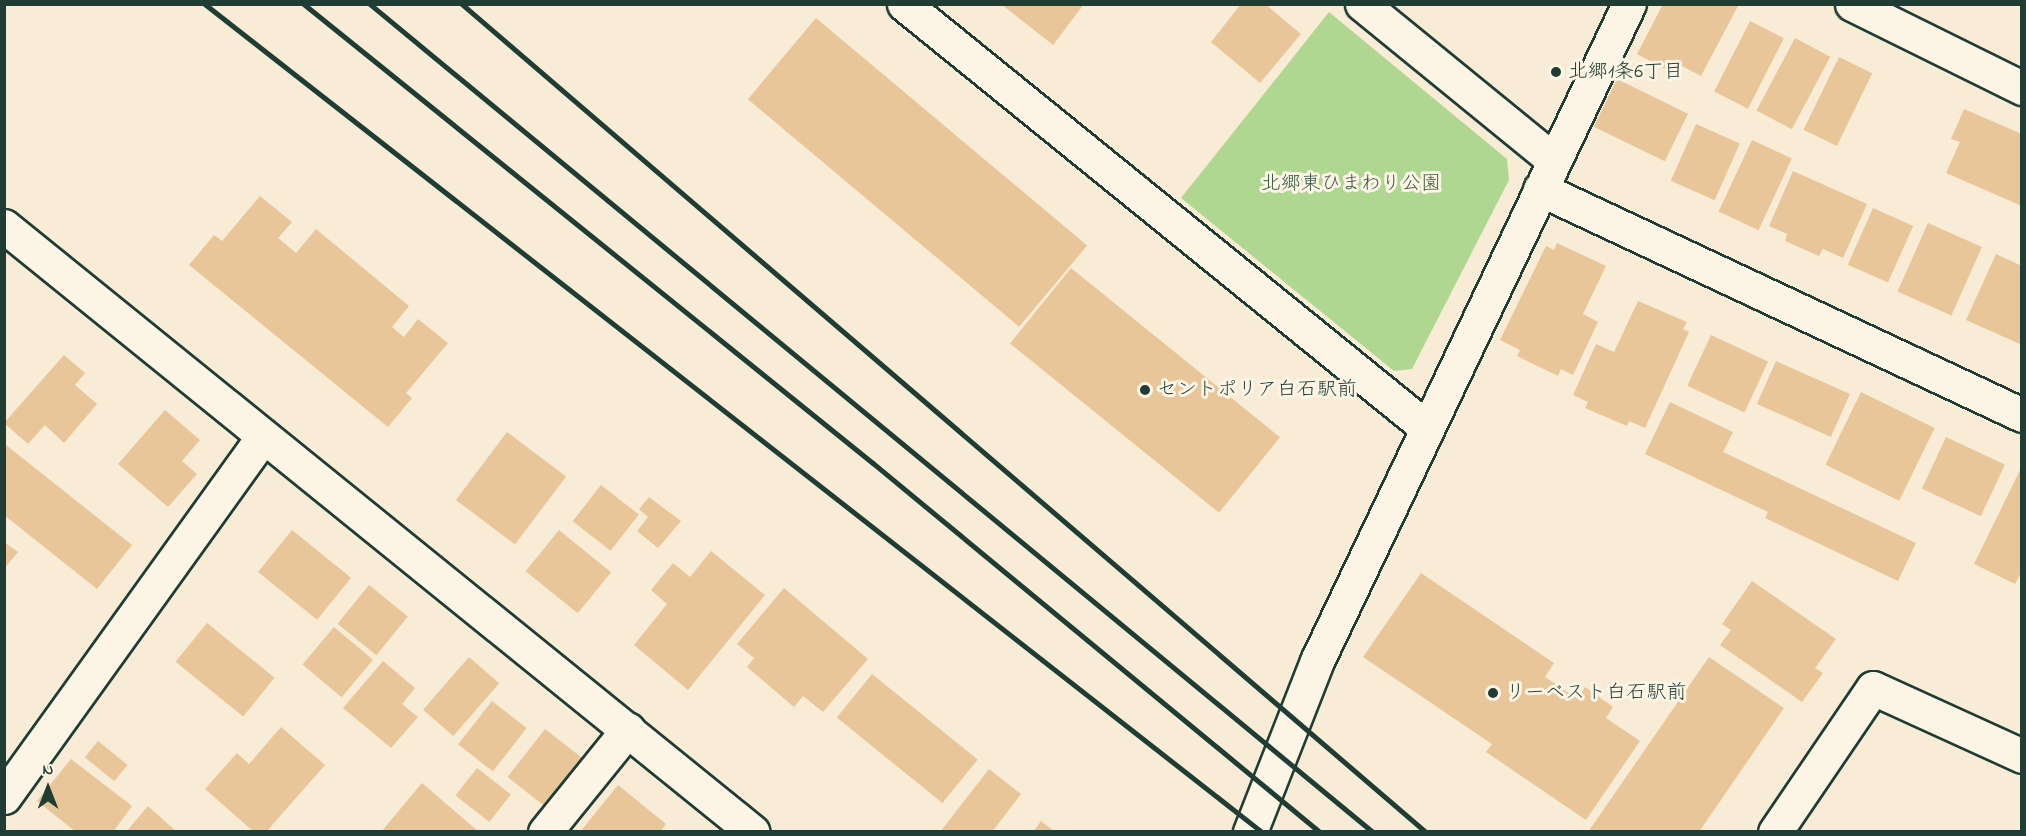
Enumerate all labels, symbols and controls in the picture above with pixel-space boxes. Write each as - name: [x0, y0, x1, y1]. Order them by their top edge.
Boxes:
- place label: 北郷1条6丁目: [1568, 60, 1683, 84]
- marker: 北郷1条6丁目: [1549, 65, 1563, 79]
- park label: 北郷東ひまわり公園: [1261, 172, 1441, 196]
- place label: セントポリア白石駅前: [1157, 378, 1357, 402]
- marker: セントポリア白石駅前: [1138, 383, 1152, 397]
- place label: リーベスト白石駅前: [1505, 681, 1685, 705]
- marker: リーベスト白石駅前: [1486, 686, 1500, 700]
- north arrow: [18, 758, 78, 818]
- text: N: [43, 758, 53, 782]

